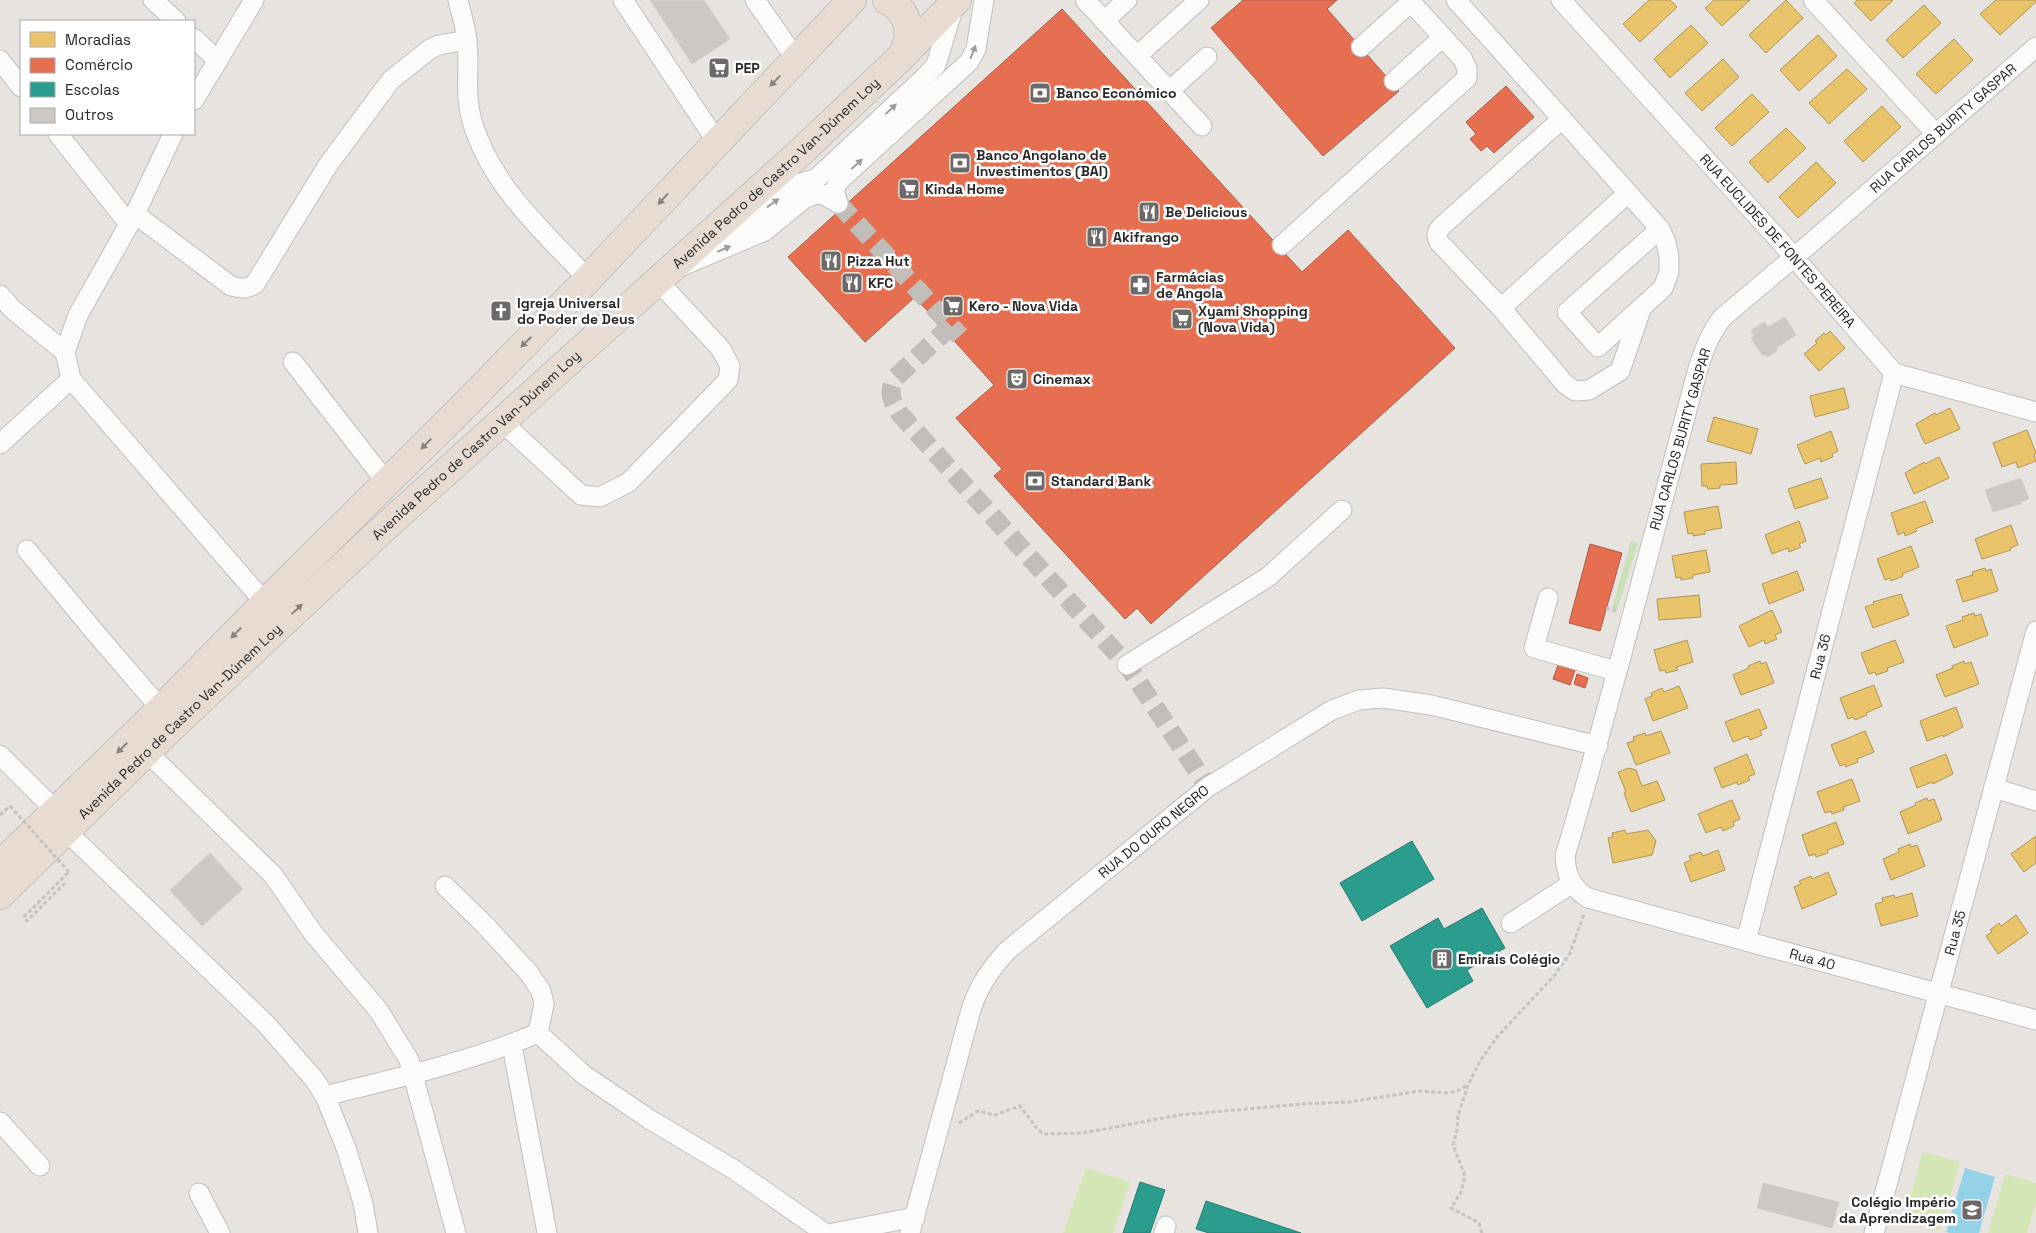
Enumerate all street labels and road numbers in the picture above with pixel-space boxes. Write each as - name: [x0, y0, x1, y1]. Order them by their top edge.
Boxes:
- street label: RUA CARLOS BURITY GASPAR: [1866, 59, 2020, 197]
- street label: Avenida Pedro de Castro Van-Dúnem Loy: [668, 73, 883, 272]
- street label: RUA EUCLIDES DE FONTES PEREIRA: [1696, 150, 1860, 331]
- street label: Avenida Pedro de Castro Van-Dúnem Loy: [368, 346, 584, 544]
- street label: RUA CARLOS BURITY GASPAR: [1645, 346, 1715, 532]
- street label: Avenida Pedro de Castro Van-Dúnem Loy: [74, 620, 285, 823]
- street label: Rua 36: [1806, 632, 1835, 681]
- street label: RUA DO OURO NEGRO: [1094, 781, 1213, 882]
- street label: Rua 35: [1940, 908, 1969, 957]
- street label: Rua 40: [1787, 944, 1837, 974]

